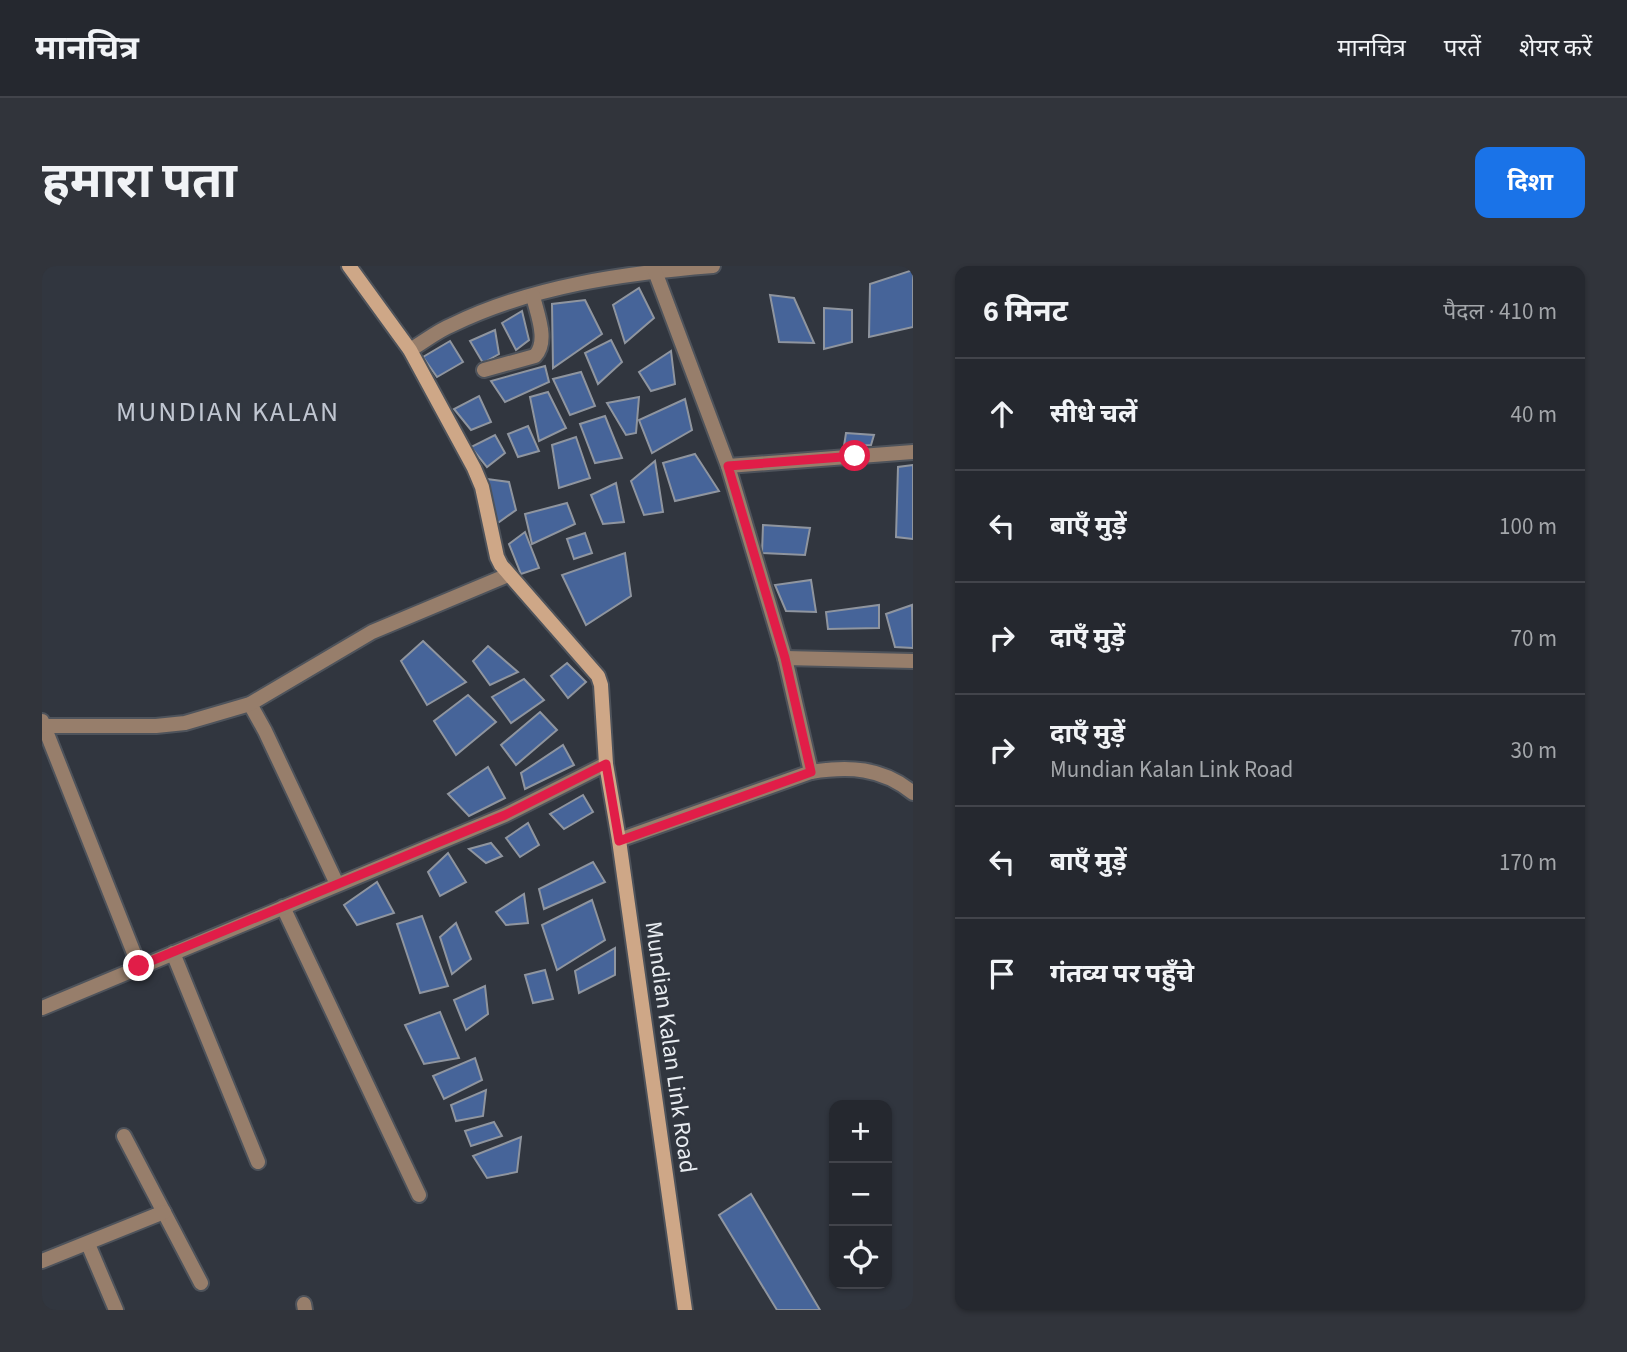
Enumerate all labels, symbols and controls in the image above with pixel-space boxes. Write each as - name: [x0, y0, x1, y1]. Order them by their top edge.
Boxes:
- text: मानचित्र: [35, 25, 139, 72]
- text: मानचित्र: [1337, 31, 1406, 66]
- text: परतें: [1444, 31, 1481, 66]
- text: शेयर करें: [1519, 31, 1592, 66]
- text: हमारा पता: [42, 147, 237, 217]
- button: दिशा: [1475, 147, 1585, 218]
- text: 6 मिनट: [983, 290, 1068, 333]
- text: पैदल · 410 m: [1443, 295, 1557, 328]
- district label: MUNDIAN KALAN: [116, 392, 340, 432]
- icon: ahead: [983, 395, 1021, 433]
- text: सीधे चलें: [1050, 395, 1137, 432]
- text: 40 m: [1510, 398, 1557, 431]
- route start: [839, 440, 870, 471]
- icon: left: [983, 507, 1021, 545]
- text: बाएँ मुड़ें: [1050, 507, 1127, 544]
- text: 100 m: [1499, 510, 1557, 543]
- icon: right: [983, 619, 1021, 657]
- text: दाएँ मुड़ें: [1050, 619, 1125, 656]
- text: 70 m: [1510, 622, 1557, 655]
- text: दाएँ मुड़ें: [1050, 715, 1125, 752]
- icon: right: [983, 731, 1021, 769]
- text: 30 m: [1510, 734, 1557, 767]
- text: Mundian Kalan Link Road: [1050, 753, 1293, 786]
- icon: left: [983, 843, 1021, 881]
- text: बाएँ मुड़ें: [1050, 843, 1127, 880]
- text: 170 m: [1499, 846, 1557, 879]
- street label: Mundian Kalan Link Road: [636, 919, 706, 1175]
- route end: [123, 950, 154, 981]
- icon: arrive: [983, 955, 1021, 993]
- text: गंतव्य पर पहुँचे: [1050, 955, 1194, 992]
- map controls: [829, 1100, 892, 1289]
- button: +: [829, 1100, 892, 1163]
- button: −: [829, 1163, 892, 1226]
- button: locate: [829, 1226, 892, 1289]

